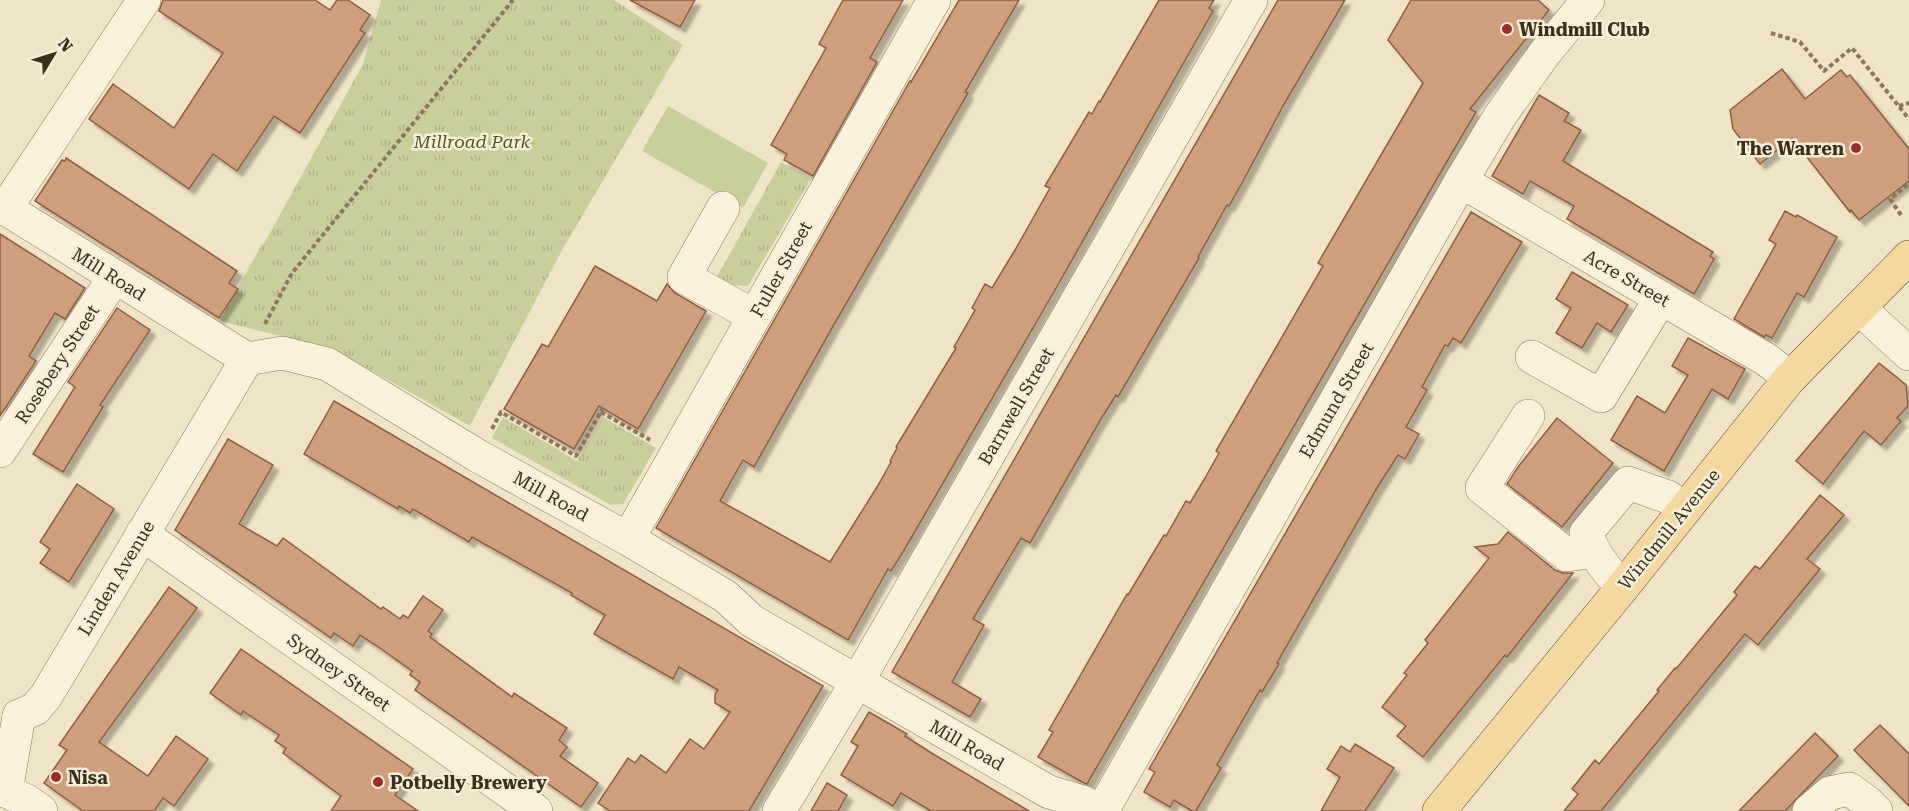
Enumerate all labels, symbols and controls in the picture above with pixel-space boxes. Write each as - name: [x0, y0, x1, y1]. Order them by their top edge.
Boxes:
- place label: Windmill Club: [1519, 19, 1650, 40]
- marker: Windmill Club: [1500, 22, 1514, 36]
- north arrow: [24, 24, 84, 84]
- text: N: [54, 34, 77, 56]
- park label: Millroad Park: [413, 131, 530, 152]
- place label: The Warren: [1737, 138, 1844, 159]
- marker: The Warren: [1849, 141, 1863, 155]
- street label: Fuller Street: [746, 217, 816, 321]
- street label: Mill Road: [68, 243, 150, 305]
- street label: Acre Street: [1580, 245, 1674, 311]
- street label: Rosebery Street: [11, 300, 103, 427]
- street label: Edmund Street: [1294, 338, 1378, 462]
- street label: Barnwell Street: [974, 343, 1058, 468]
- street label: Windmill Avenue: [1614, 464, 1724, 594]
- street label: Mill Road: [510, 467, 593, 525]
- street label: Linden Avenue: [73, 517, 159, 639]
- street label: Sydney Street: [283, 629, 395, 715]
- street label: Mill Road: [926, 715, 1008, 775]
- place label: Nisa: [68, 767, 108, 788]
- marker: Nisa: [49, 770, 63, 784]
- place label: Potbelly Brewery: [390, 772, 547, 793]
- marker: Potbelly Brewery: [371, 775, 385, 789]

